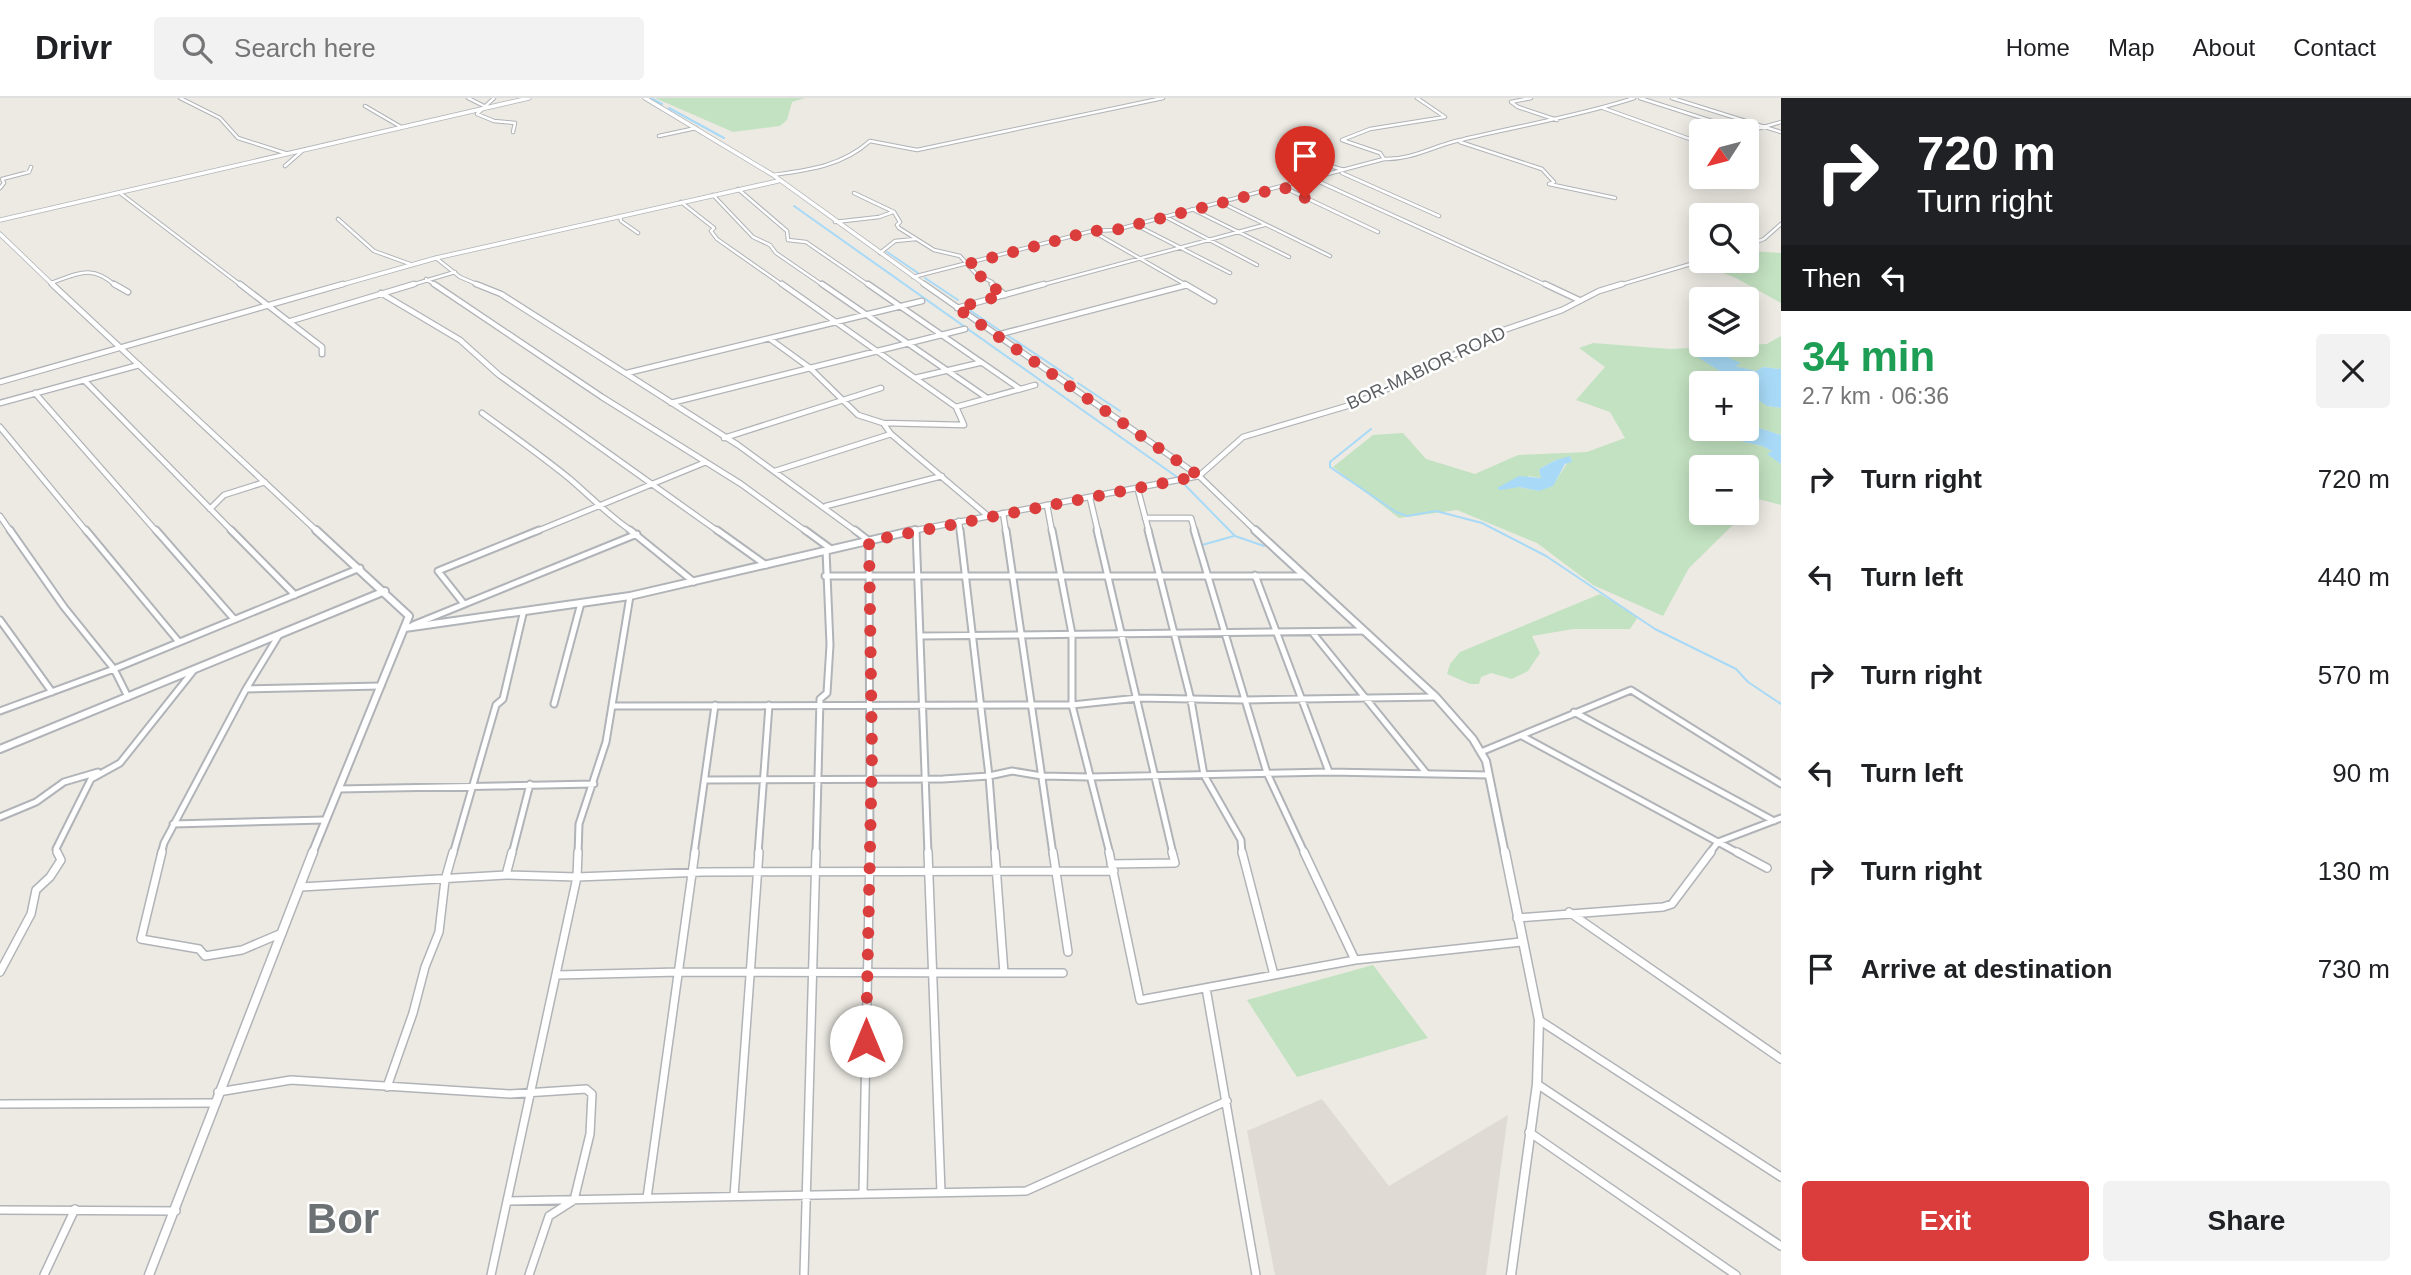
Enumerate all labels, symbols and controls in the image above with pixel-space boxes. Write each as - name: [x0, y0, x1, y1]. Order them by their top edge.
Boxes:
- search box: [154, 17, 644, 80]
- text: Drivr: [35, 29, 112, 66]
- icon: search: [178, 29, 216, 67]
- text: Search here: [234, 33, 376, 63]
- text: Home: [2006, 34, 2070, 61]
- text: Map: [2108, 34, 2155, 61]
- text: About: [2193, 34, 2255, 61]
- text: Contact: [2293, 34, 2376, 61]
- north arrow: [1689, 119, 1759, 189]
- map controls: [1689, 119, 1759, 525]
- pin: [1275, 126, 1335, 198]
- icon: right: [1802, 126, 1893, 217]
- text: 720 m: [1917, 126, 2056, 180]
- icon: arrive: [1286, 137, 1324, 175]
- text: Turn right: [1917, 183, 2053, 219]
- button: search: [1689, 203, 1759, 273]
- icon: left: [1875, 259, 1913, 297]
- text: Then: [1802, 263, 1861, 293]
- button: layers: [1689, 287, 1759, 357]
- street label: BOR-MABIOR ROAD: [1343, 322, 1509, 414]
- text: 34 min: [1802, 333, 1935, 380]
- button: close: [2316, 334, 2390, 408]
- button: +: [1689, 371, 1759, 441]
- text: 2.7 km · 06:36: [1802, 383, 1949, 409]
- button: −: [1689, 455, 1759, 525]
- icon: right: [1802, 460, 1840, 498]
- text: Turn right: [1861, 464, 1982, 494]
- text: 720 m: [2318, 464, 2390, 494]
- icon: left: [1802, 558, 1840, 596]
- text: Turn left: [1861, 562, 1963, 592]
- text: 440 m: [2318, 562, 2390, 592]
- icon: right: [1802, 656, 1840, 694]
- text: Turn right: [1861, 660, 1982, 690]
- text: 570 m: [2318, 660, 2390, 690]
- icon: left: [1802, 754, 1840, 792]
- text: Turn left: [1861, 758, 1963, 788]
- text: 90 m: [2332, 758, 2390, 788]
- icon: right: [1802, 852, 1840, 890]
- text: Turn right: [1861, 856, 1982, 886]
- text: 130 m: [2318, 856, 2390, 886]
- icon: arrive: [1802, 950, 1840, 988]
- text: Arrive at destination: [1861, 954, 2112, 984]
- text: 730 m: [2318, 954, 2390, 984]
- position arrow: [829, 1004, 903, 1078]
- button: Exit: [1802, 1181, 2089, 1261]
- button: Share: [2103, 1181, 2390, 1261]
- district label: Bor: [307, 1195, 379, 1242]

